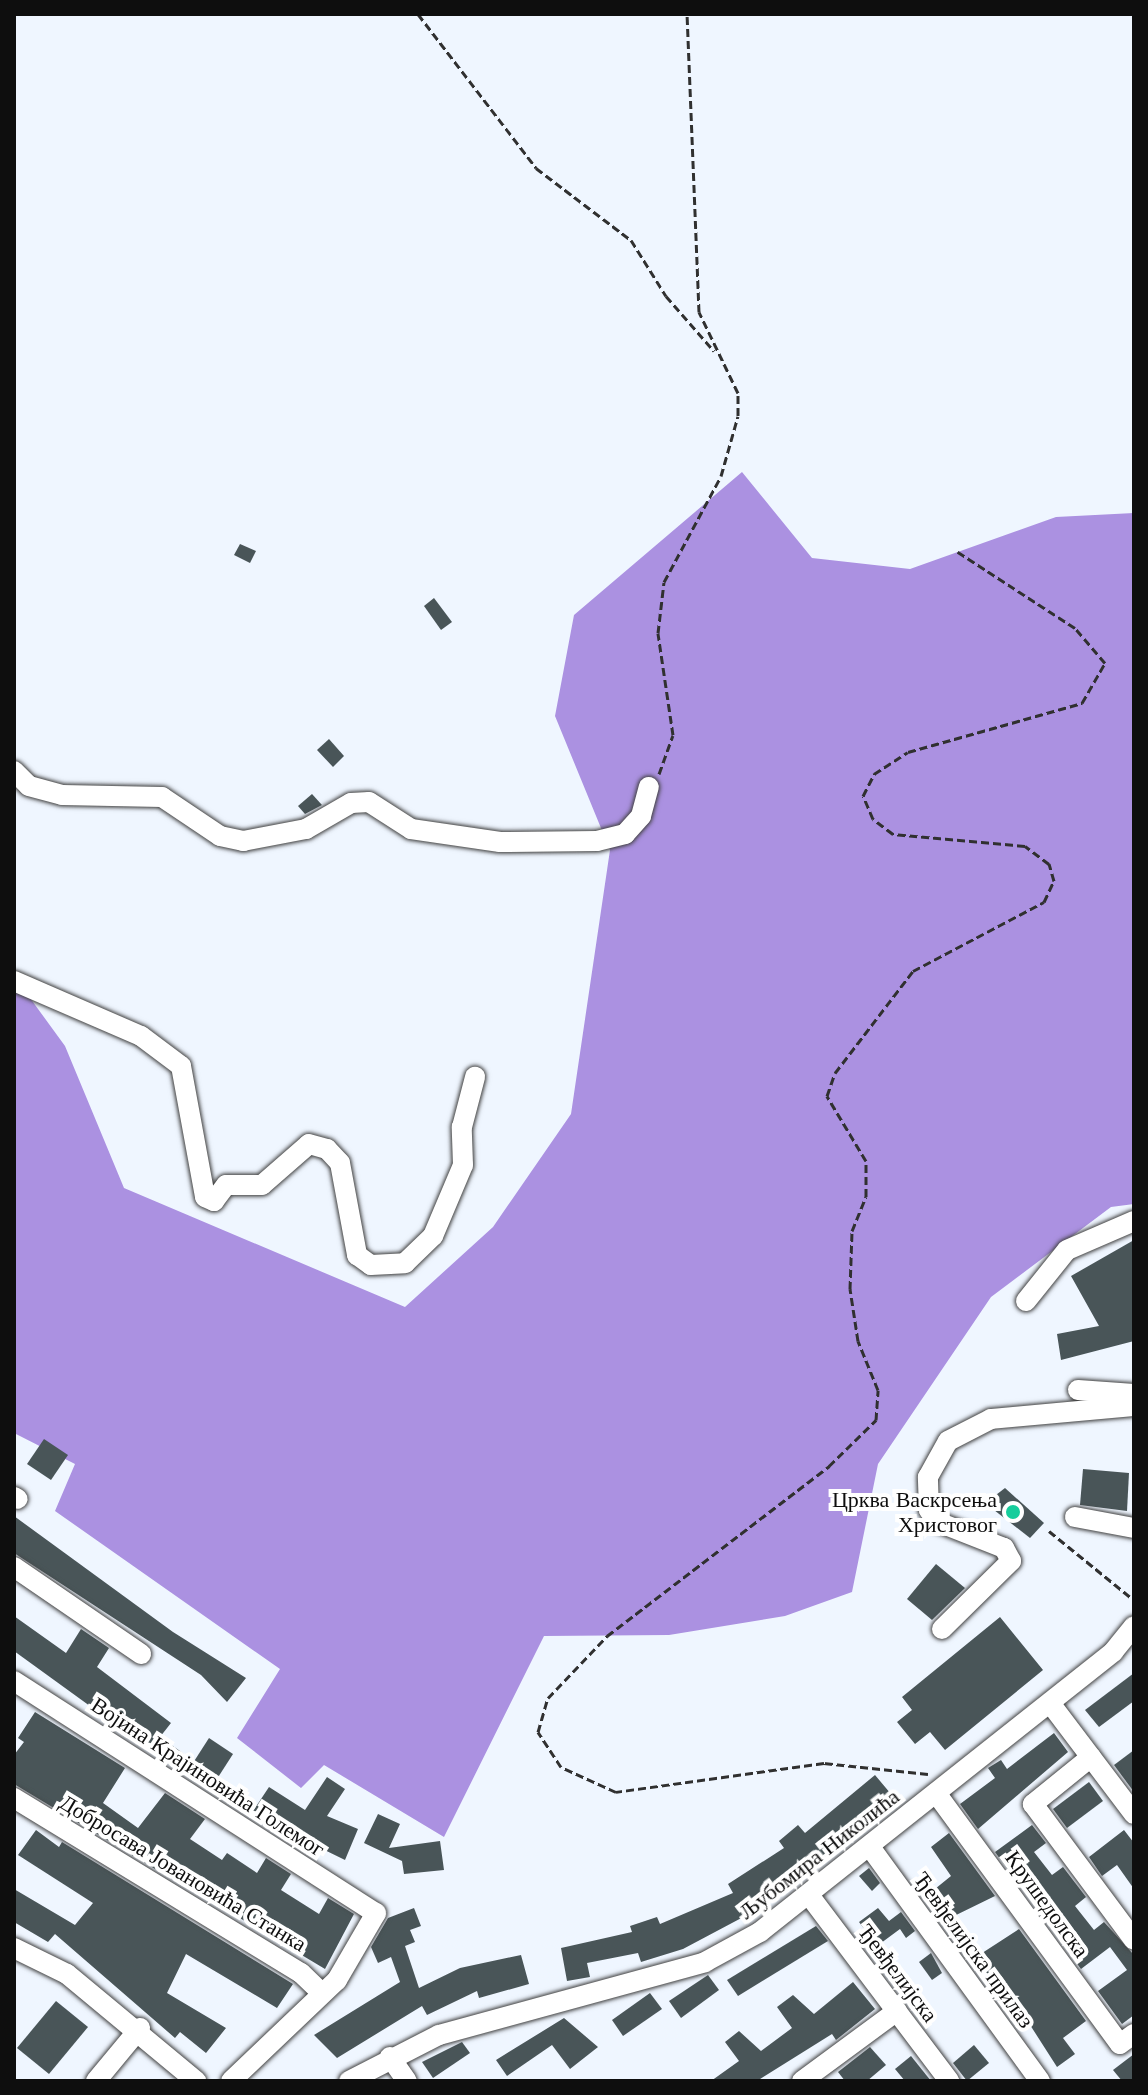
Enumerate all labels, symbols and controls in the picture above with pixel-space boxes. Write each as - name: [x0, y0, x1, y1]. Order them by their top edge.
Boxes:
- place label: Црква Васкрсења Христовог: [832, 1486, 997, 1538]
- marker: Црква Васкрсења Христовог: [1004, 1503, 1022, 1521]
- street label: Војина Крајиновића Големог: [86, 1692, 330, 1862]
- street label: Љубомира Николића: [734, 1783, 904, 1925]
- street label: Добросава Јовановића Станка: [55, 1789, 311, 1957]
- street label: Крушедолска: [999, 1845, 1095, 1963]
- street label: Ђевђелијска прилаз: [909, 1867, 1039, 2033]
- street label: Ђевђелијска: [853, 1919, 943, 2027]

